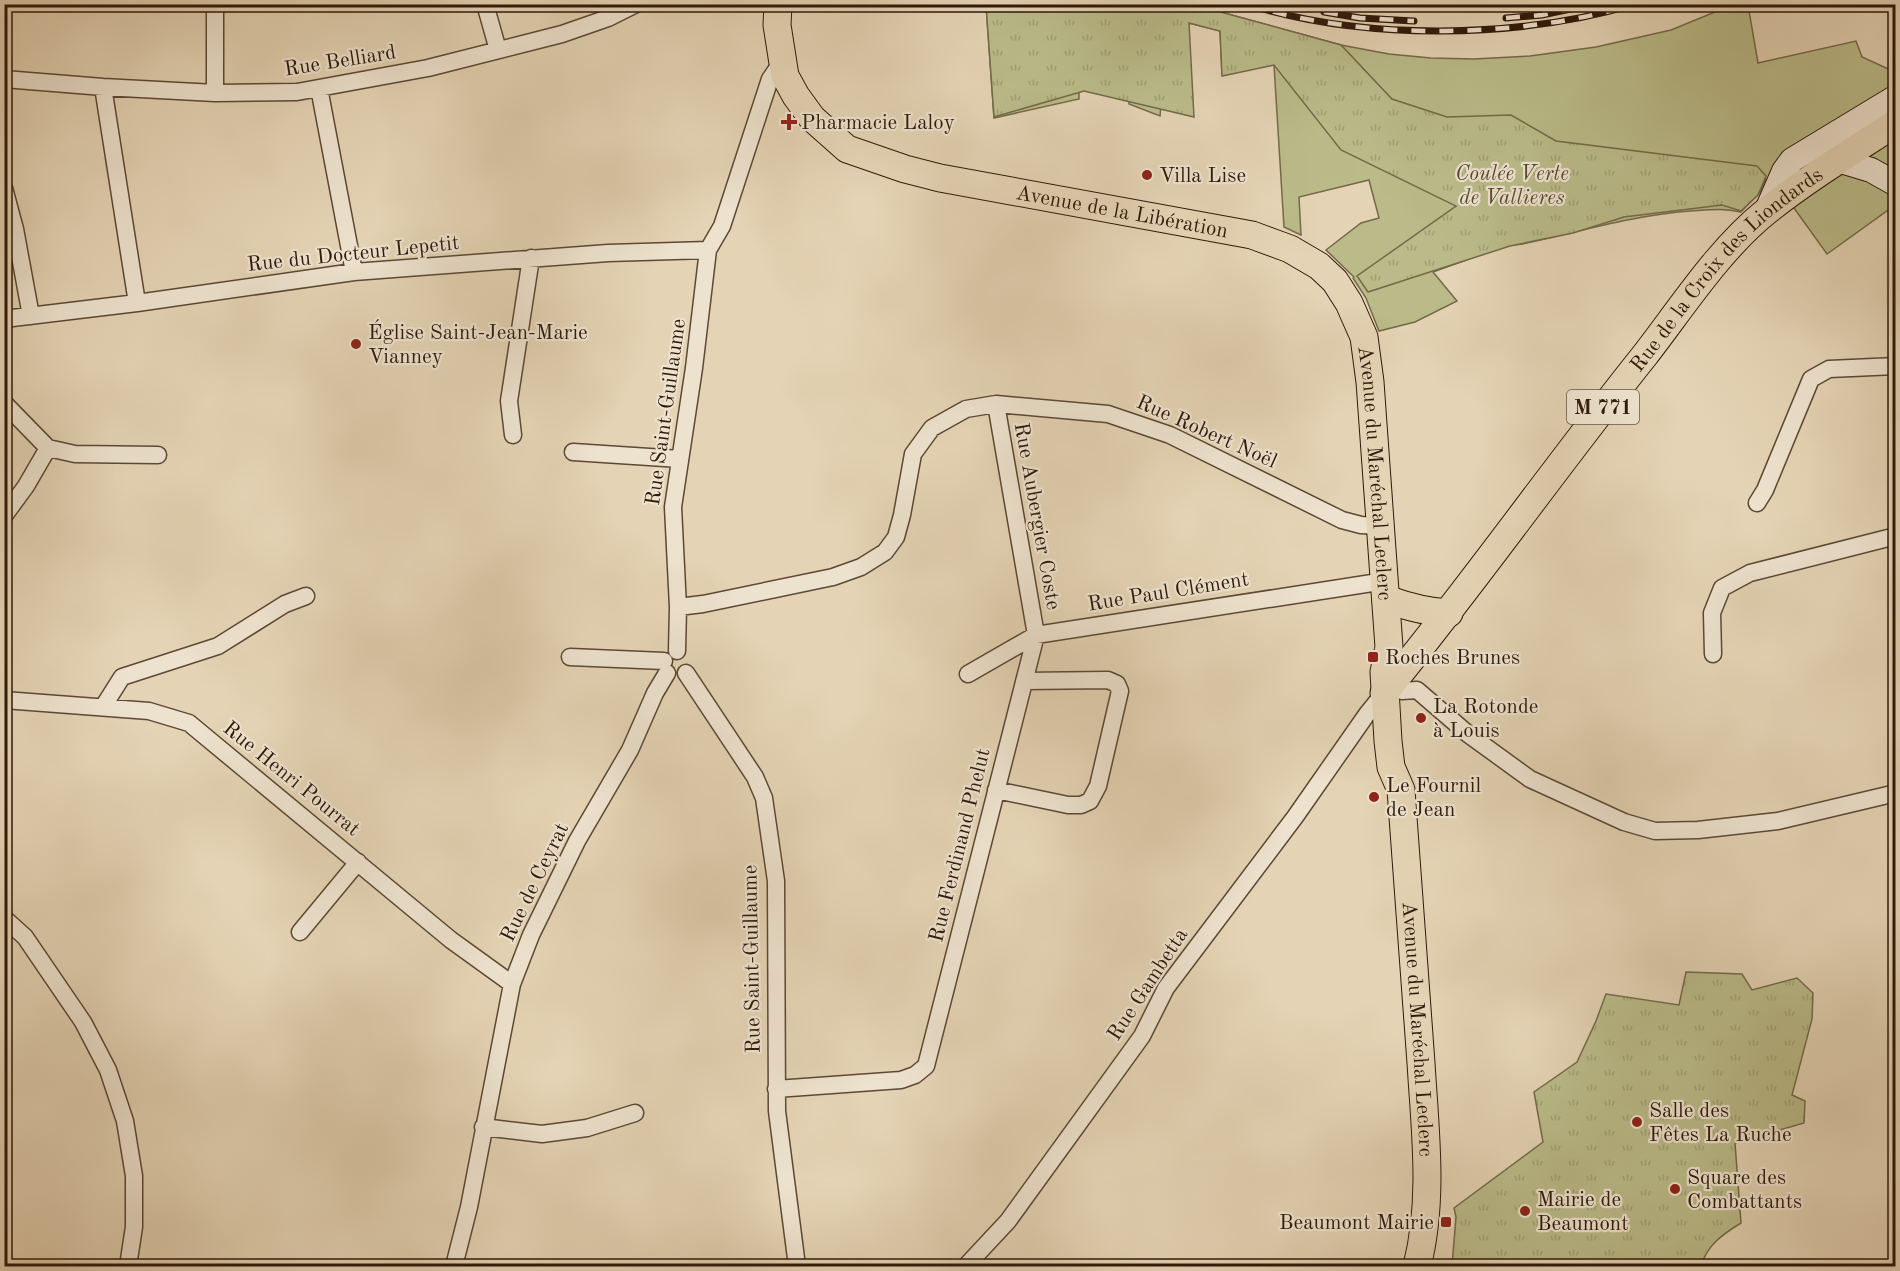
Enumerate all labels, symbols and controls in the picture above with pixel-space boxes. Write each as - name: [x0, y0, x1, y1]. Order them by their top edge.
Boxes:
- street label: Rue Belliard: [283, 42, 398, 81]
- place label: Pharmacie Laloy: [801, 113, 955, 134]
- marker: Pharmacie Laloy: [782, 115, 796, 129]
- park label: Coulée Verte de Vallieres: [1455, 164, 1569, 209]
- street label: Rue de la Croix des Liondards: [1627, 164, 1827, 376]
- place label: Villa Lise: [1159, 166, 1246, 187]
- marker: Villa Lise: [1140, 168, 1154, 182]
- street label: Avenue de la Libération: [1014, 183, 1229, 242]
- street label: Rue du Docteur Lepetit: [246, 233, 460, 276]
- street label: Rue Saint-Guillaume: [643, 317, 690, 507]
- place label: Église Saint-Jean-Marie Vianney: [368, 319, 588, 368]
- marker: Église Saint-Jean-Marie Vianney: [349, 337, 363, 351]
- street label: Avenue du Maréchal Leclerc: [1353, 345, 1395, 601]
- road number: M 771: [1567, 390, 1639, 424]
- street label: Rue Robert Noël: [1133, 392, 1280, 473]
- street label: Rue Aubergier Coste: [1010, 421, 1063, 612]
- street label: Rue Paul Clément: [1086, 569, 1250, 616]
- place label: Roches Brunes: [1385, 648, 1520, 669]
- marker: Roches Brunes: [1366, 650, 1380, 664]
- place label: La Rotonde à Louis: [1433, 697, 1539, 742]
- marker: La Rotonde à Louis: [1414, 711, 1428, 725]
- street label: Rue Henri Pourrat: [219, 718, 363, 841]
- street label: Rue Ferdinand Phelut: [926, 746, 995, 944]
- place label: Le Fournil de Jean: [1386, 776, 1482, 821]
- marker: Le Fournil de Jean: [1367, 790, 1381, 804]
- street label: Rue de Ceyrat: [498, 820, 573, 945]
- street label: Rue Saint-Guillaume: [740, 865, 765, 1053]
- street label: Avenue du Maréchal Leclerc: [1398, 901, 1436, 1157]
- street label: Rue Gambetta: [1104, 925, 1192, 1045]
- place label: Salle des Fêtes La Ruche: [1649, 1101, 1792, 1146]
- marker: Salle des Fêtes La Ruche: [1630, 1115, 1644, 1129]
- place label: Square des Combattants: [1687, 1168, 1802, 1213]
- marker: Square des Combattants: [1668, 1182, 1682, 1196]
- place label: Mairie de Beaumont: [1537, 1190, 1629, 1235]
- marker: Mairie de Beaumont: [1518, 1204, 1532, 1218]
- place label: Beaumont Mairie: [1279, 1213, 1434, 1234]
- marker: Beaumont Mairie: [1439, 1215, 1453, 1229]

